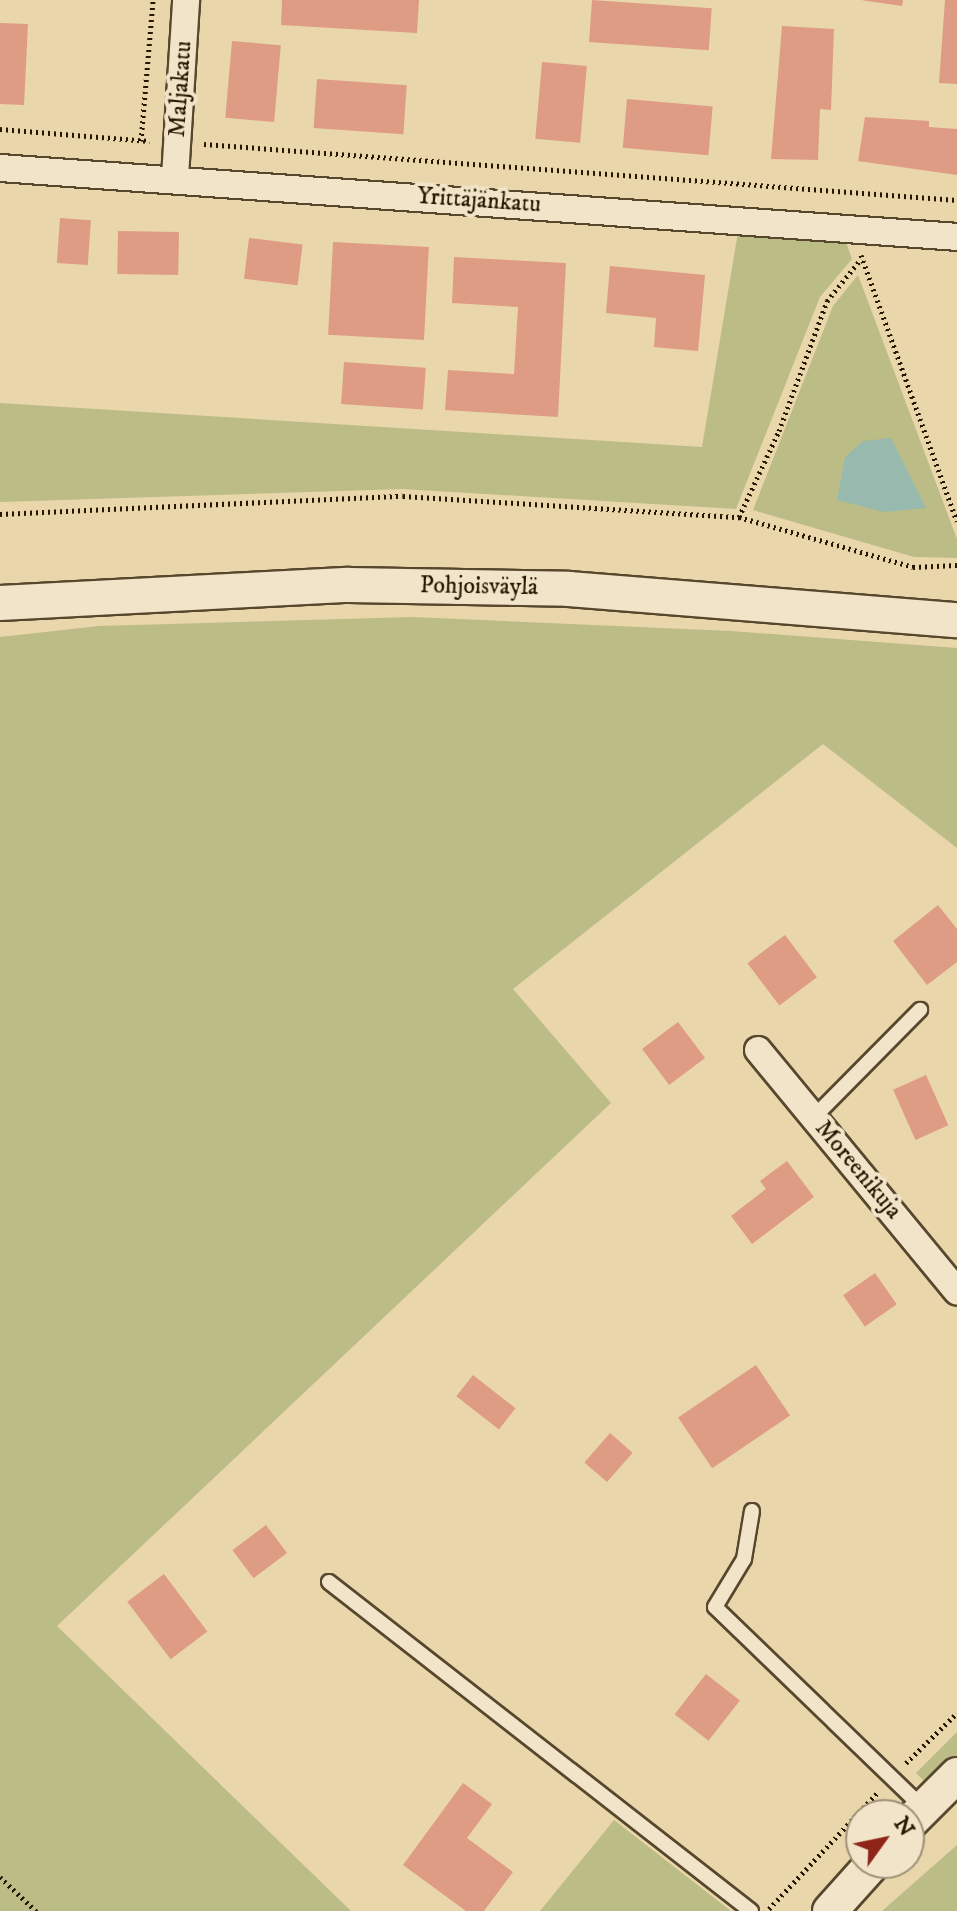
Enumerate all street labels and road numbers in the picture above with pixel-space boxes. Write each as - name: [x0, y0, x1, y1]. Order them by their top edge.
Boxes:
- street label: Maljakatu: [163, 40, 199, 138]
- street label: Yrittäjänkatu: [416, 182, 542, 220]
- street label: Pohjoisväylä: [420, 572, 538, 602]
- street label: Moreenikuja: [808, 1115, 908, 1225]

